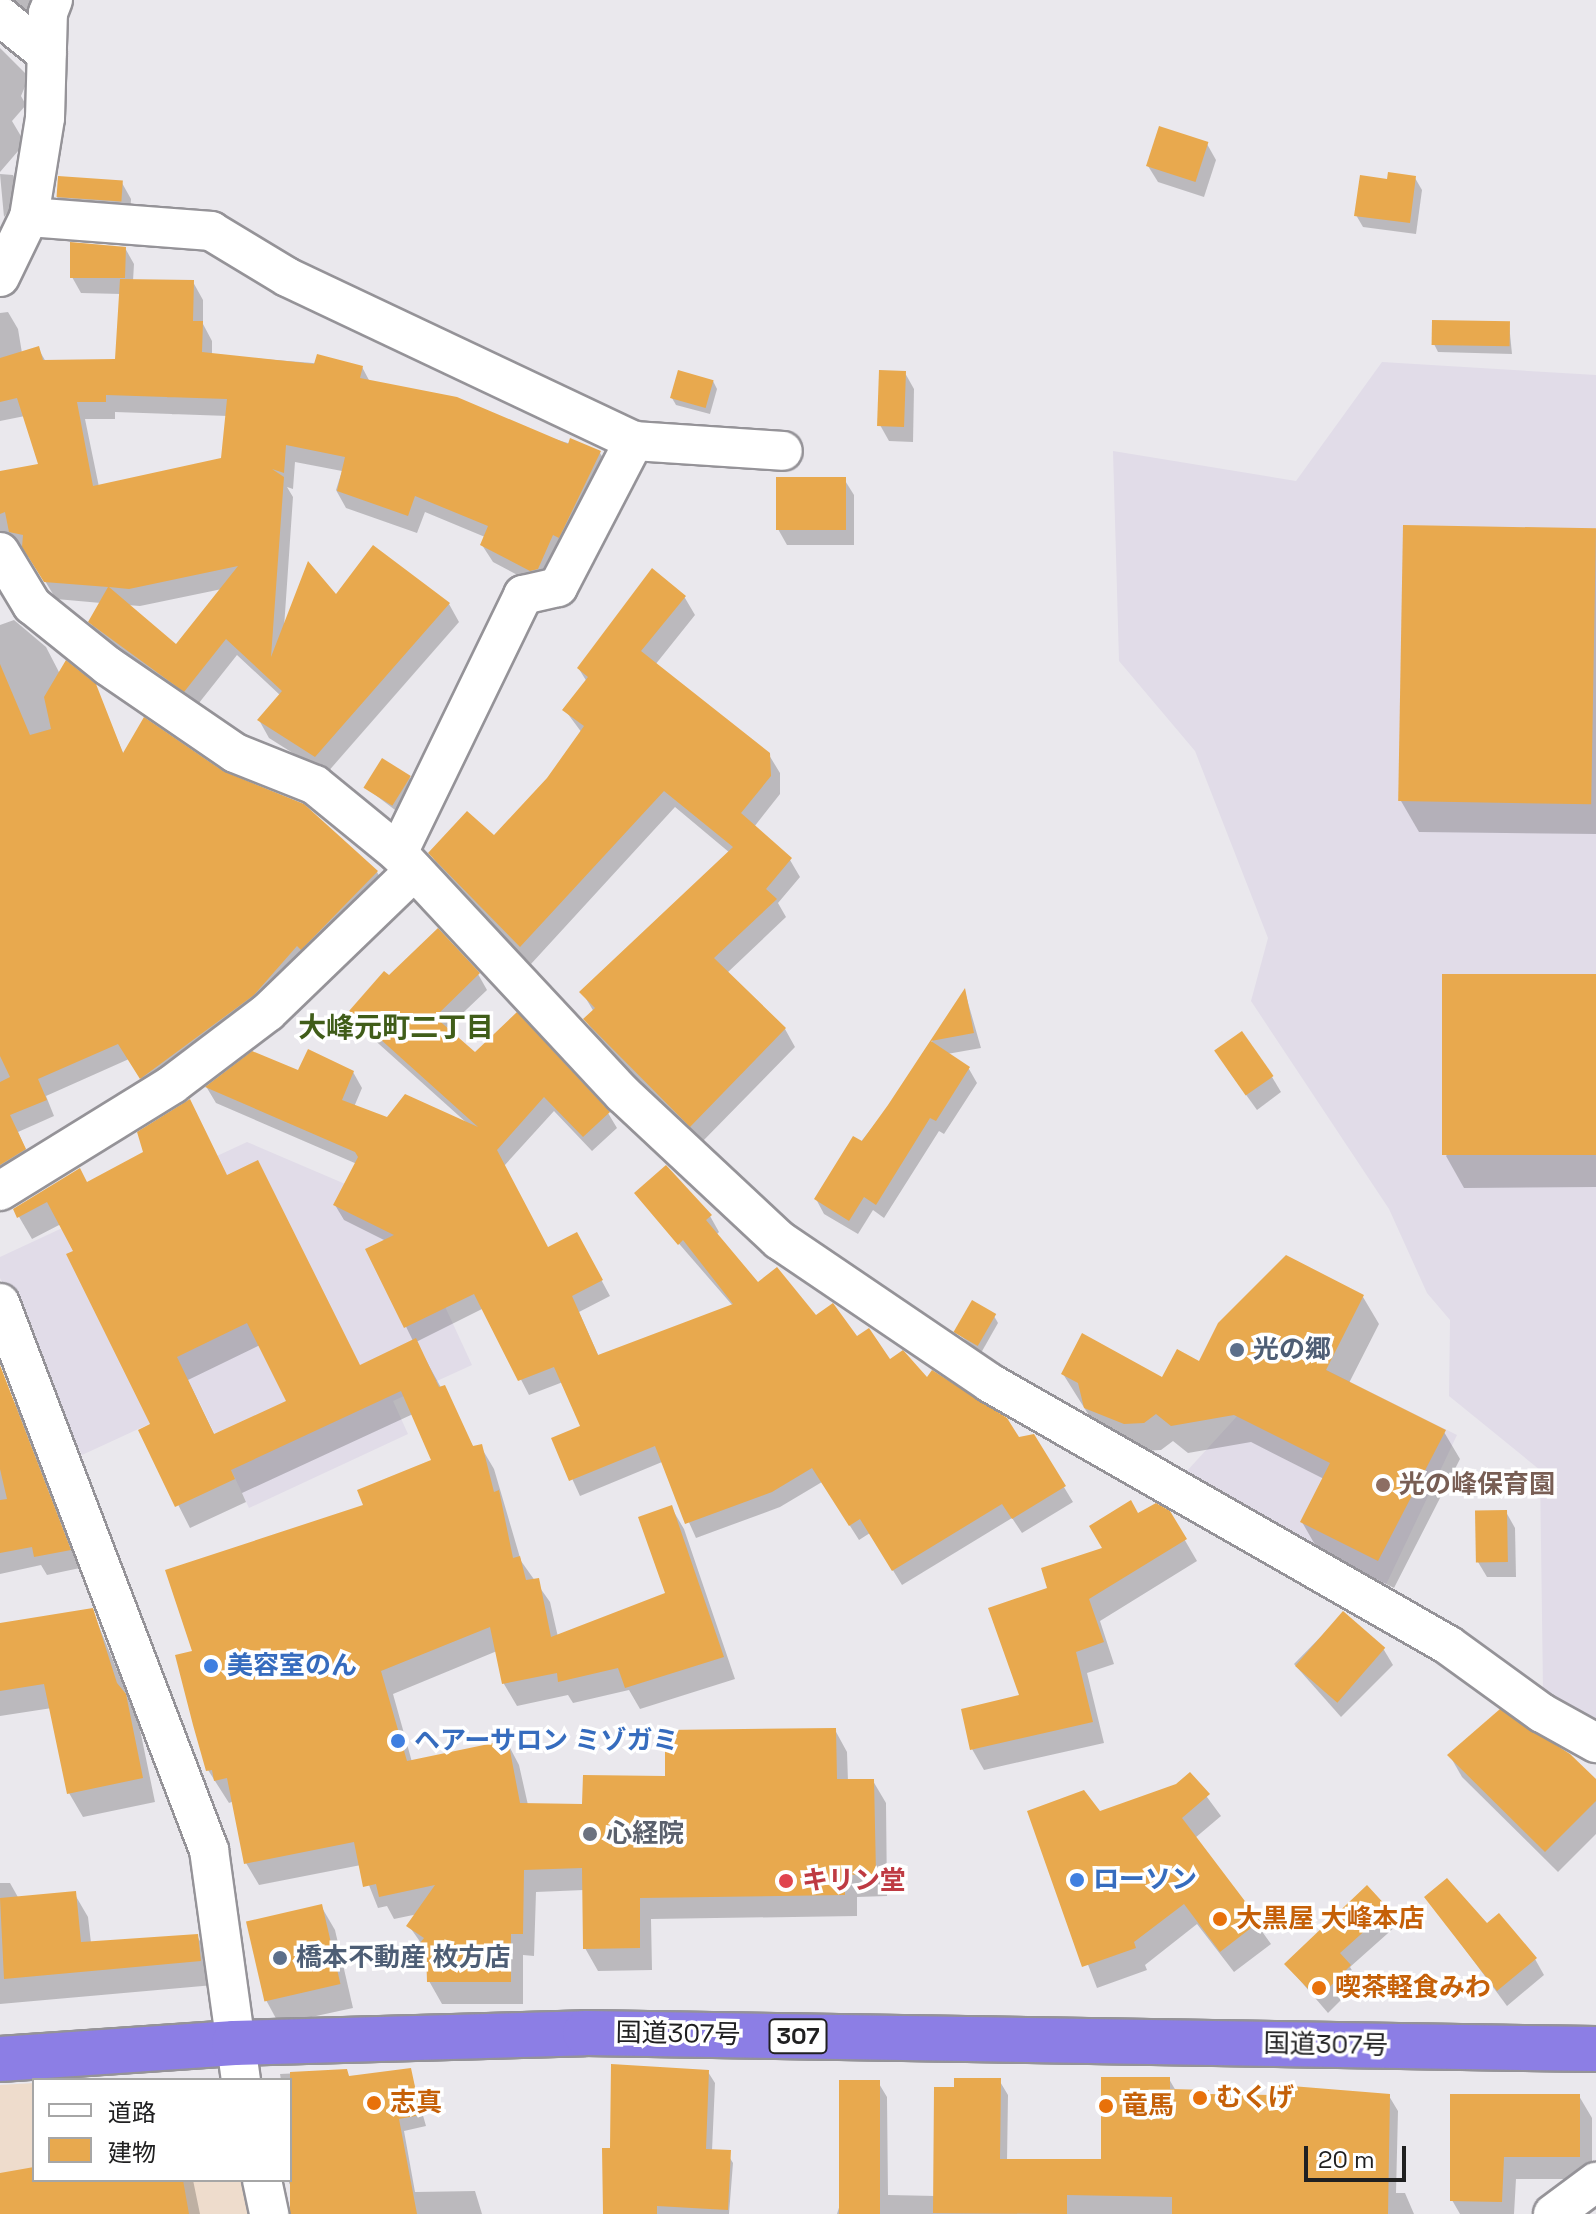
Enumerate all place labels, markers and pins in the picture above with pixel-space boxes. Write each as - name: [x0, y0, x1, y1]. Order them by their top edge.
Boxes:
- place label: 光の郷: [1253, 1334, 1331, 1366]
- marker: 光の郷: [1228, 1341, 1246, 1359]
- place label: 光の峰保育園: [1399, 1469, 1555, 1501]
- marker: 光の峰保育園: [1374, 1476, 1392, 1494]
- place label: 美容室のん: [227, 1650, 357, 1682]
- marker: 美容室のん: [202, 1657, 220, 1675]
- place label: ヘアーサロン ミゾガミ: [414, 1725, 679, 1757]
- marker: ヘアーサロン ミゾガミ: [389, 1732, 407, 1750]
- place label: 心経院: [606, 1818, 684, 1850]
- marker: 心経院: [581, 1825, 599, 1843]
- place label: ローソン: [1093, 1864, 1197, 1896]
- place label: キリン堂: [802, 1865, 906, 1897]
- marker: ローソン: [1068, 1871, 1086, 1889]
- marker: キリン堂: [777, 1872, 795, 1890]
- place label: 大黒屋 大峰本店: [1236, 1903, 1425, 1935]
- marker: 大黒屋 大峰本店: [1211, 1910, 1229, 1928]
- place label: 橋本不動産 枚方店: [296, 1942, 511, 1974]
- marker: 橋本不動産 枚方店: [271, 1949, 289, 1967]
- place label: 喫茶軽食みわ: [1335, 1972, 1491, 2004]
- marker: 喫茶軽食みわ: [1310, 1979, 1328, 1997]
- place label: むくげ: [1216, 2082, 1294, 2114]
- place label: 志真: [390, 2087, 442, 2119]
- marker: むくげ: [1191, 2089, 1209, 2107]
- place label: 竜馬: [1122, 2090, 1174, 2122]
- marker: 志真: [365, 2094, 383, 2112]
- marker: 竜馬: [1097, 2097, 1115, 2115]

